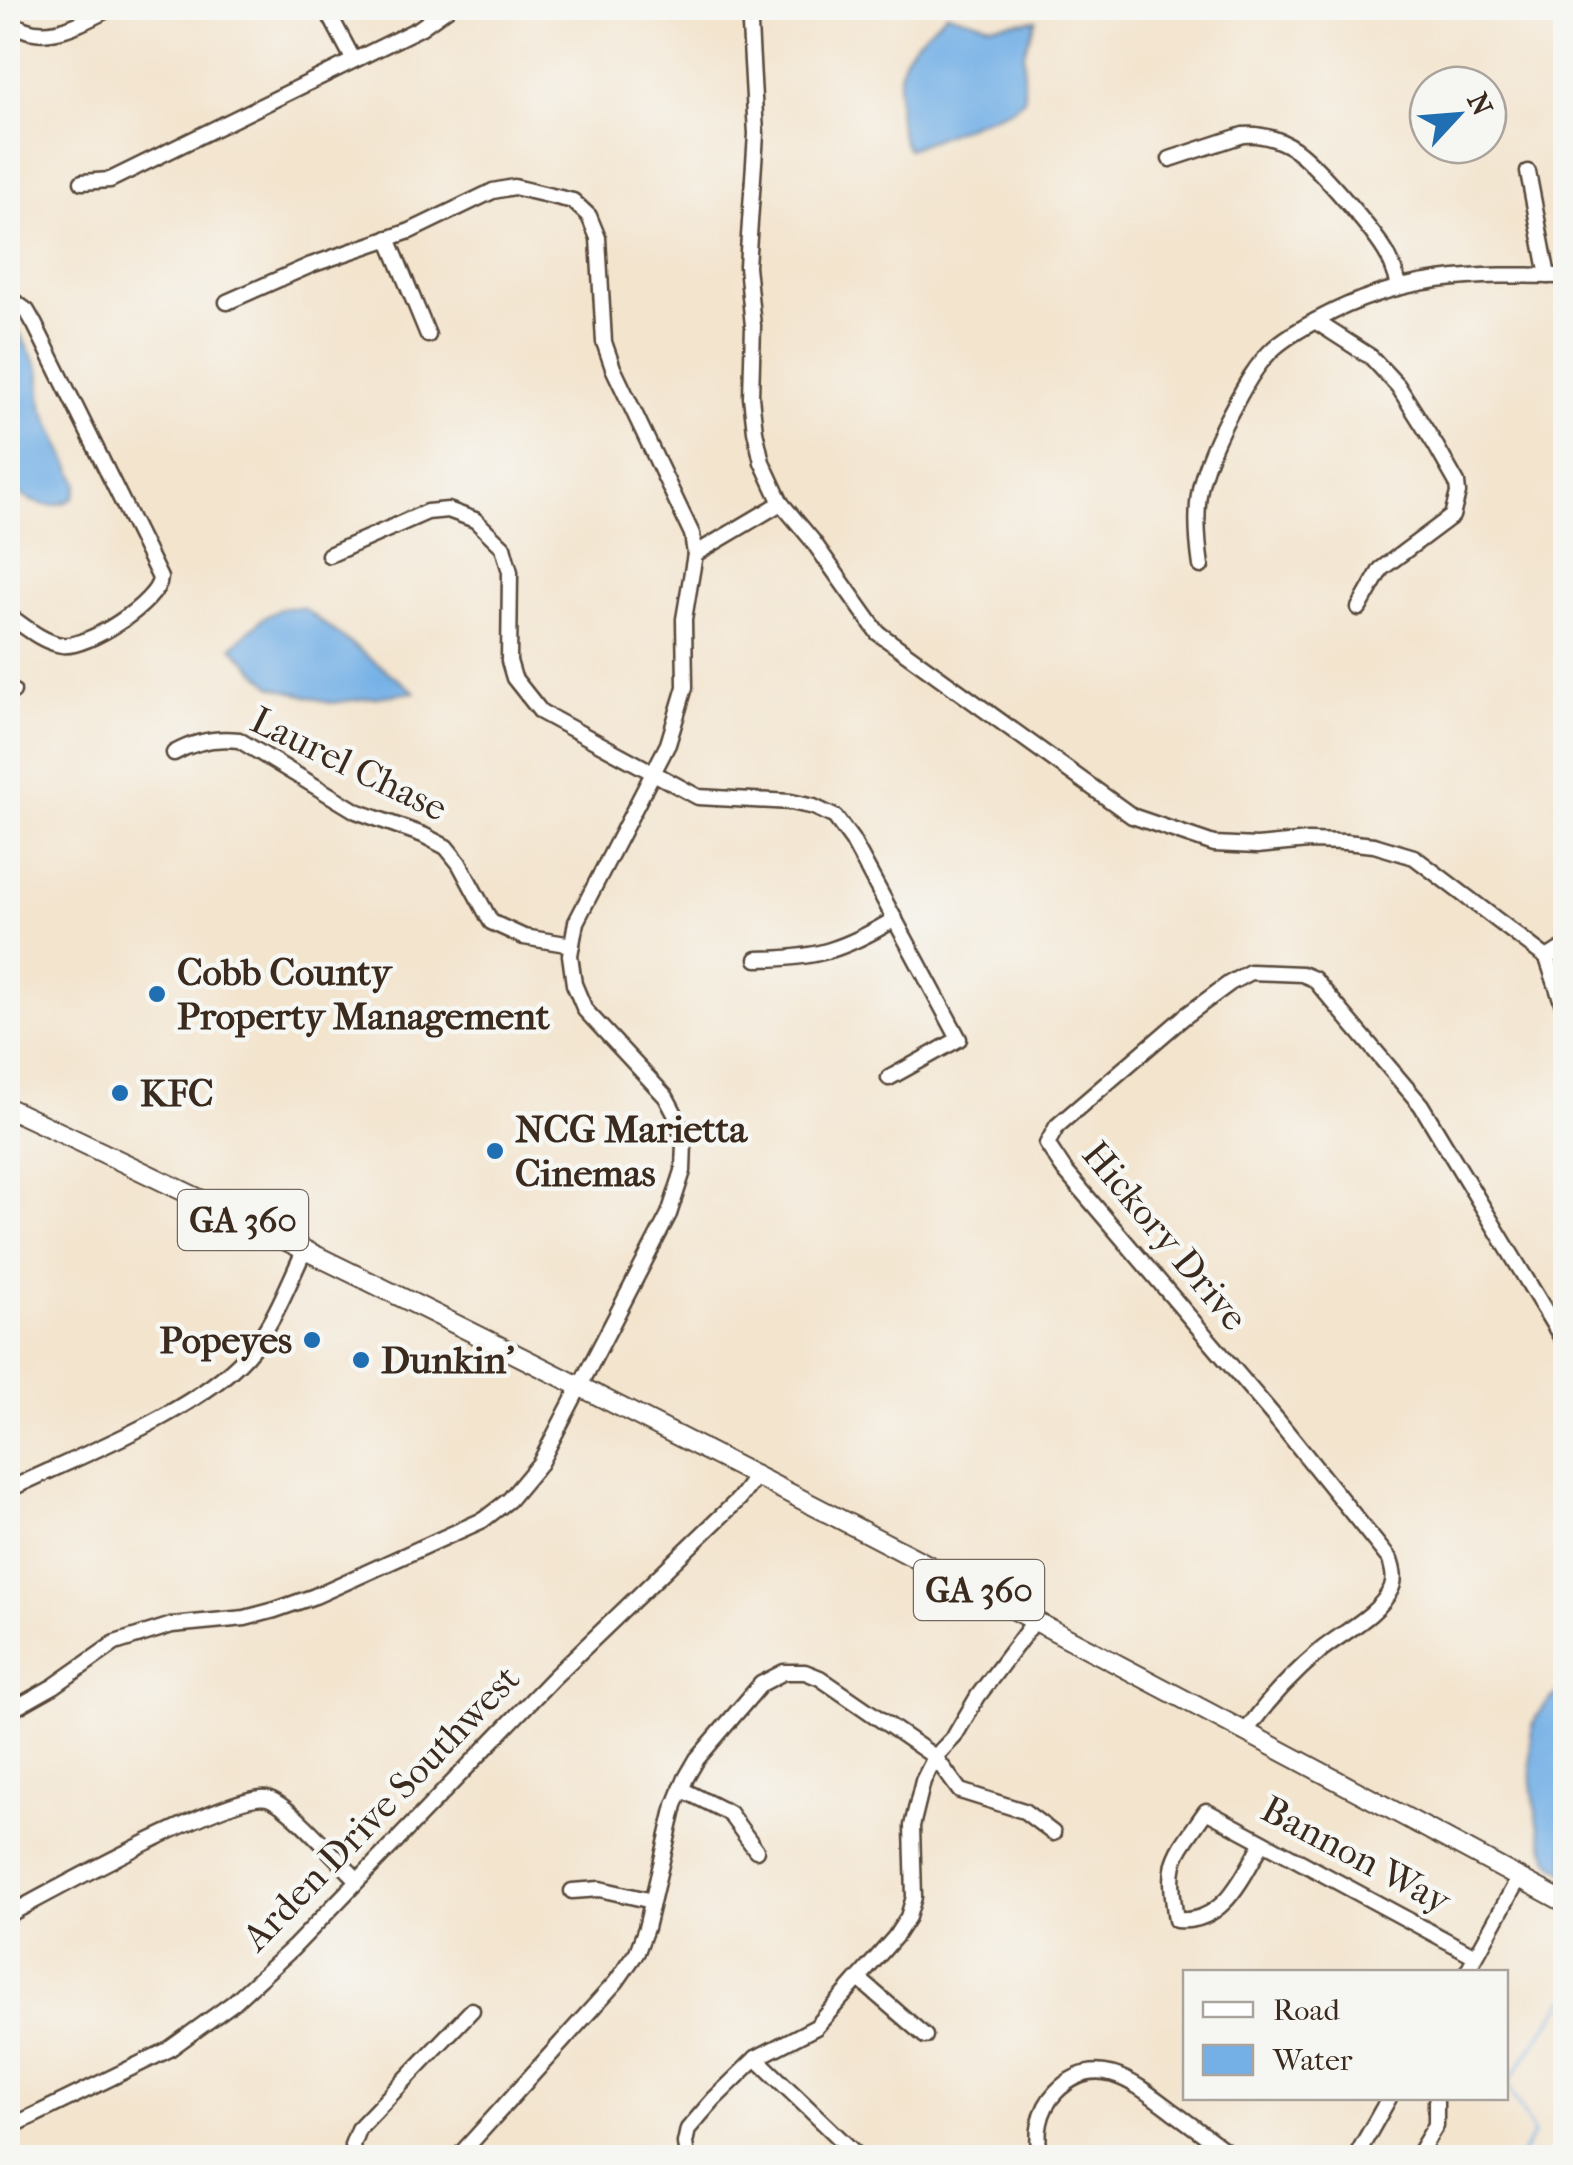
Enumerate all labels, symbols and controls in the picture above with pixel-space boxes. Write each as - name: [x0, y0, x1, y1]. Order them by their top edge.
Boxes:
- north arrow: [1408, 65, 1508, 165]
- text: N: [1461, 87, 1500, 122]
- street label: Laurel Chase: [244, 697, 454, 831]
- place label: Cobb County Property Management: [177, 950, 550, 1039]
- marker: Cobb County Property Management: [146, 983, 168, 1005]
- place label: KFC: [140, 1071, 214, 1116]
- marker: KFC: [109, 1082, 131, 1104]
- place label: NCG Marietta Cinemas: [515, 1107, 748, 1196]
- street label: Hickory Drive: [1073, 1132, 1257, 1340]
- marker: NCG Marietta Cinemas: [484, 1140, 506, 1162]
- road number: GA 360: [178, 1190, 308, 1250]
- place label: Popeyes: [160, 1318, 292, 1363]
- marker: Popeyes: [301, 1329, 323, 1351]
- place label: Dunkin': [381, 1338, 514, 1383]
- marker: Dunkin': [350, 1349, 372, 1371]
- road number: GA 360: [914, 1560, 1044, 1620]
- street label: Arden Drive Southwest: [232, 1656, 529, 1961]
- street label: Bannon Way: [1254, 1786, 1460, 1924]
- legend: [1183, 1970, 1508, 2100]
- text: Road: [1273, 1993, 1340, 2028]
- text: Water: [1272, 2043, 1353, 2078]

